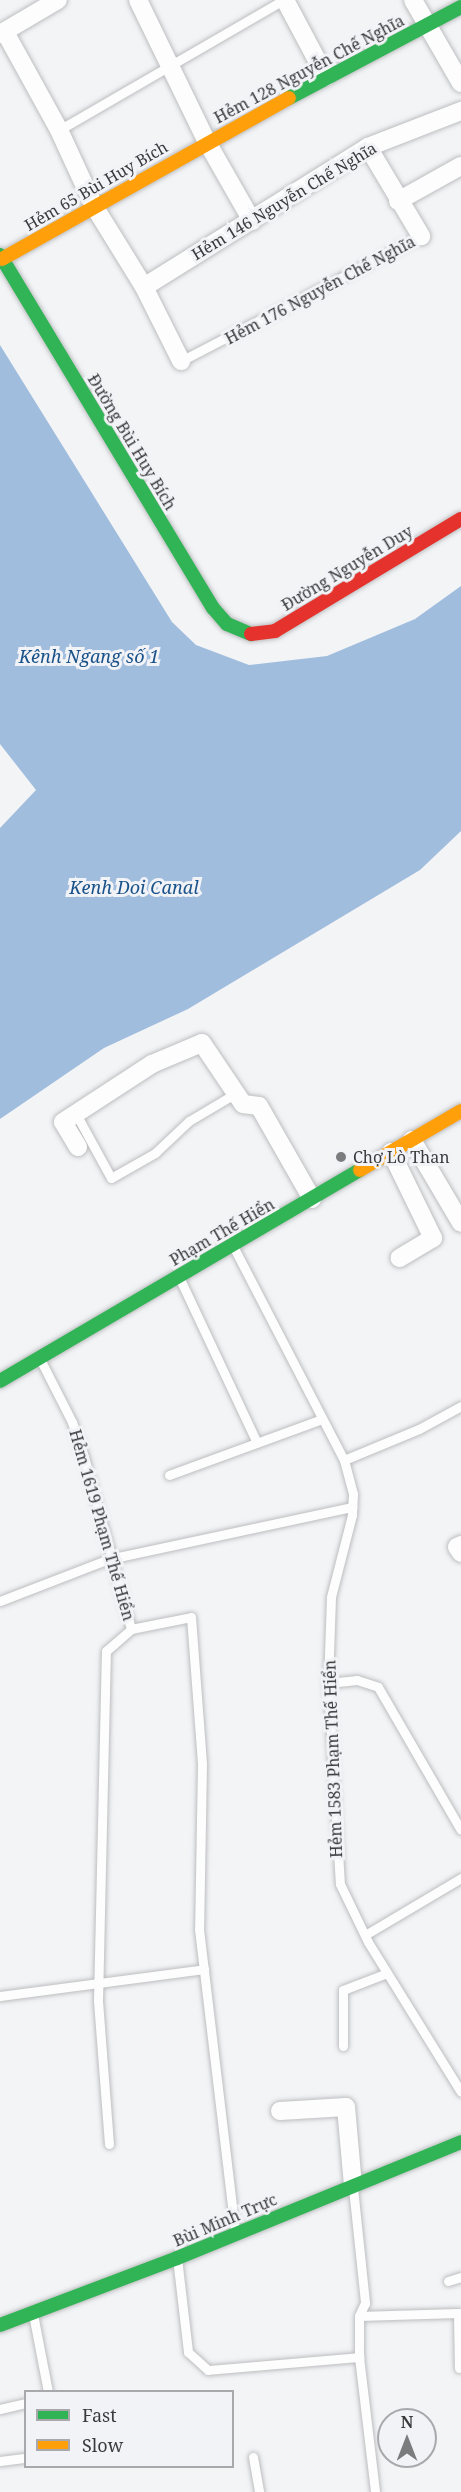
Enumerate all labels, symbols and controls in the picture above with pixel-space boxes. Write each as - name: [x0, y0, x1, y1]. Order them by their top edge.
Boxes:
- street label: Hẻm 128 Nguyễn Chế Nghĩa: [211, 11, 407, 127]
- street label: Hẻm 65 Bùi Huy Bích: [21, 137, 171, 235]
- street label: Hẻm 146 Nguyễn Chế Nghĩa: [188, 138, 380, 264]
- street label: Hẻm 176 Nguyễn Chế Nghĩa: [222, 232, 418, 348]
- street label: Đường Bùi Huy Bích: [84, 371, 180, 513]
- street label: Đường Nguyễn Duy: [278, 521, 416, 615]
- water label: Kênh Ngang số 1: [19, 645, 159, 667]
- water label: Kenh Doi Canal: [69, 876, 199, 898]
- place label: Chợ Lò Than: [353, 1147, 450, 1167]
- marker: Chợ Lò Than: [334, 1150, 348, 1164]
- street label: Phạm Thế Hiển: [166, 1194, 278, 1270]
- street label: Hẻm 1619 Phạm Thế Hiển: [65, 1427, 139, 1623]
- street label: Hẻm 1583 Phạm Thế Hiển: [320, 1660, 346, 1858]
- street label: Bùi Minh Trực: [170, 2190, 280, 2250]
- legend: [24, 2390, 234, 2468]
- text: Fast: [82, 2403, 117, 2427]
- north arrow: [377, 2408, 437, 2468]
- text: N: [401, 2411, 413, 2433]
- text: Slow: [82, 2433, 123, 2457]

